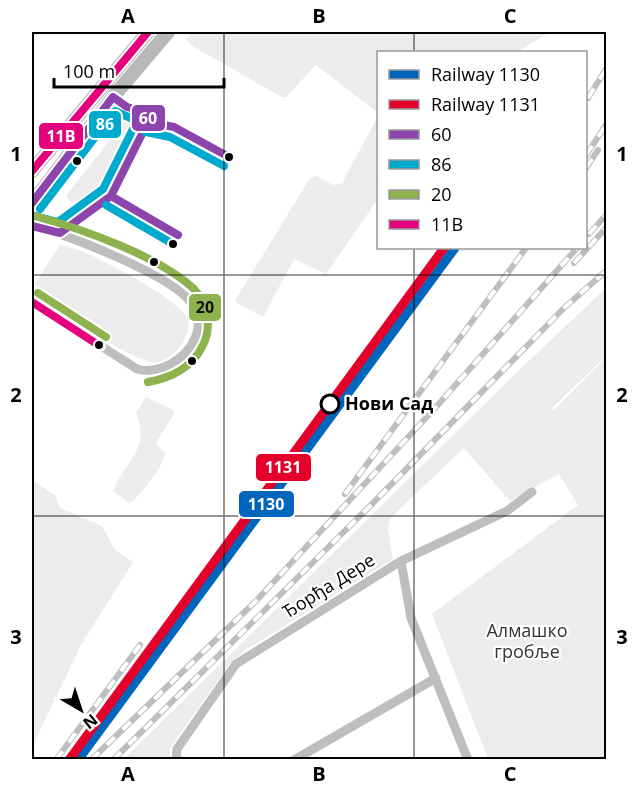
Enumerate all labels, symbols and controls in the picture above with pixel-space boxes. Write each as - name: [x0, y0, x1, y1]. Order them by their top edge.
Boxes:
- text: A: [121, 2, 135, 29]
- text: B: [312, 2, 326, 29]
- text: C: [504, 2, 517, 29]
- scale bar: [54, 51, 224, 89]
- legend: [377, 51, 587, 249]
- text: 100 m: [63, 59, 115, 83]
- text: Railway 1130: [431, 62, 540, 86]
- text: Railway 1131: [431, 92, 540, 116]
- line badge: 60: [131, 104, 166, 132]
- text: 60: [139, 107, 157, 129]
- line badge: 86: [88, 110, 122, 139]
- text: 86: [96, 113, 114, 135]
- line badge: 11B: [38, 122, 84, 150]
- text: 60: [431, 122, 452, 146]
- text: 11B: [46, 125, 76, 147]
- text: 1: [10, 140, 22, 167]
- text: 1: [616, 140, 628, 167]
- unlabelled marker: [223, 151, 235, 163]
- text: 86: [431, 152, 452, 176]
- unlabelled marker: [71, 155, 83, 167]
- text: 20: [431, 182, 452, 206]
- text: 11B: [431, 212, 463, 236]
- unlabelled marker: [167, 238, 179, 250]
- unlabelled marker: [148, 256, 160, 268]
- line badge: 20: [188, 293, 222, 322]
- text: 20: [196, 296, 214, 318]
- unlabelled marker: [93, 339, 105, 351]
- unlabelled marker: [186, 355, 198, 367]
- text: 2: [10, 381, 22, 408]
- text: 2: [616, 381, 628, 408]
- place label: Нови Сад: [345, 391, 433, 415]
- marker: Нови Сад: [320, 394, 340, 414]
- line badge: 1131: [255, 453, 312, 482]
- text: 1131: [265, 456, 301, 478]
- line badge: 1130: [238, 490, 295, 518]
- text: 1130: [248, 493, 284, 515]
- street label: Ђорђа Дере: [278, 547, 379, 623]
- park label: Алмашко гробље: [486, 618, 568, 663]
- text: 3: [10, 623, 22, 650]
- text: 3: [616, 623, 628, 650]
- north arrow: [51, 680, 111, 740]
- text: N: [78, 709, 102, 734]
- text: A: [121, 760, 135, 787]
- text: B: [312, 760, 326, 787]
- text: C: [504, 760, 517, 787]

